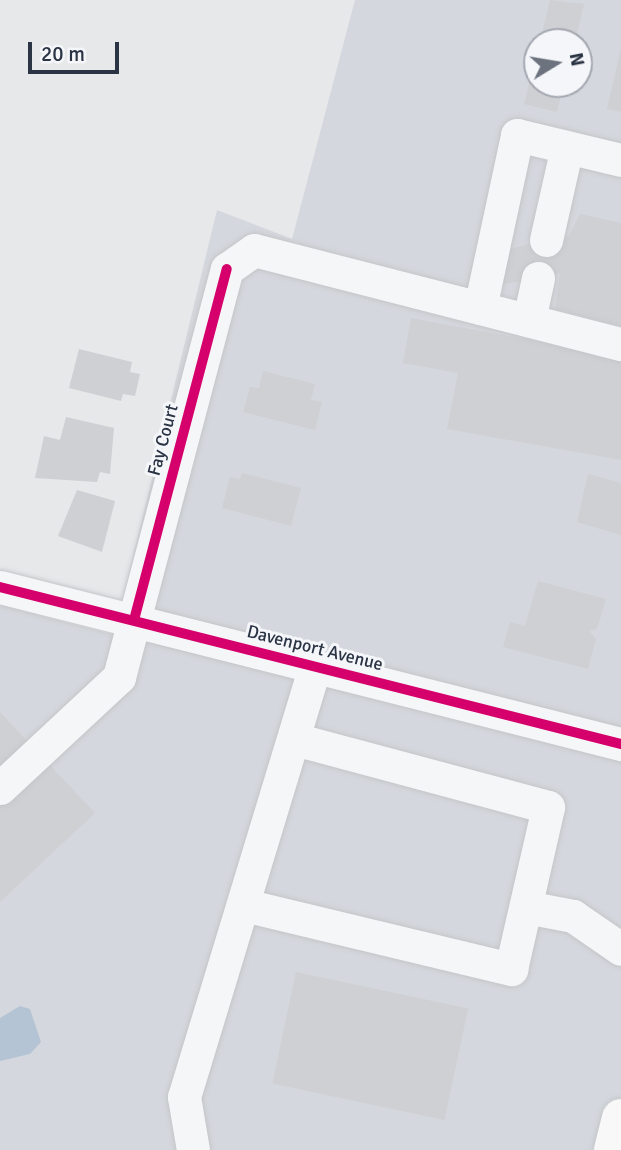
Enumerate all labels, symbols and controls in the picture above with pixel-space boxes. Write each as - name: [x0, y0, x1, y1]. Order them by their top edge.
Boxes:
- scale bar: [32, 28, 122, 72]
- north arrow: [523, 28, 593, 98]
- text: 20 m: [41, 41, 85, 67]
- text: N: [564, 51, 590, 68]
- street label: Fay Court: [143, 402, 183, 478]
- street label: Davenport Avenue: [245, 621, 385, 675]

